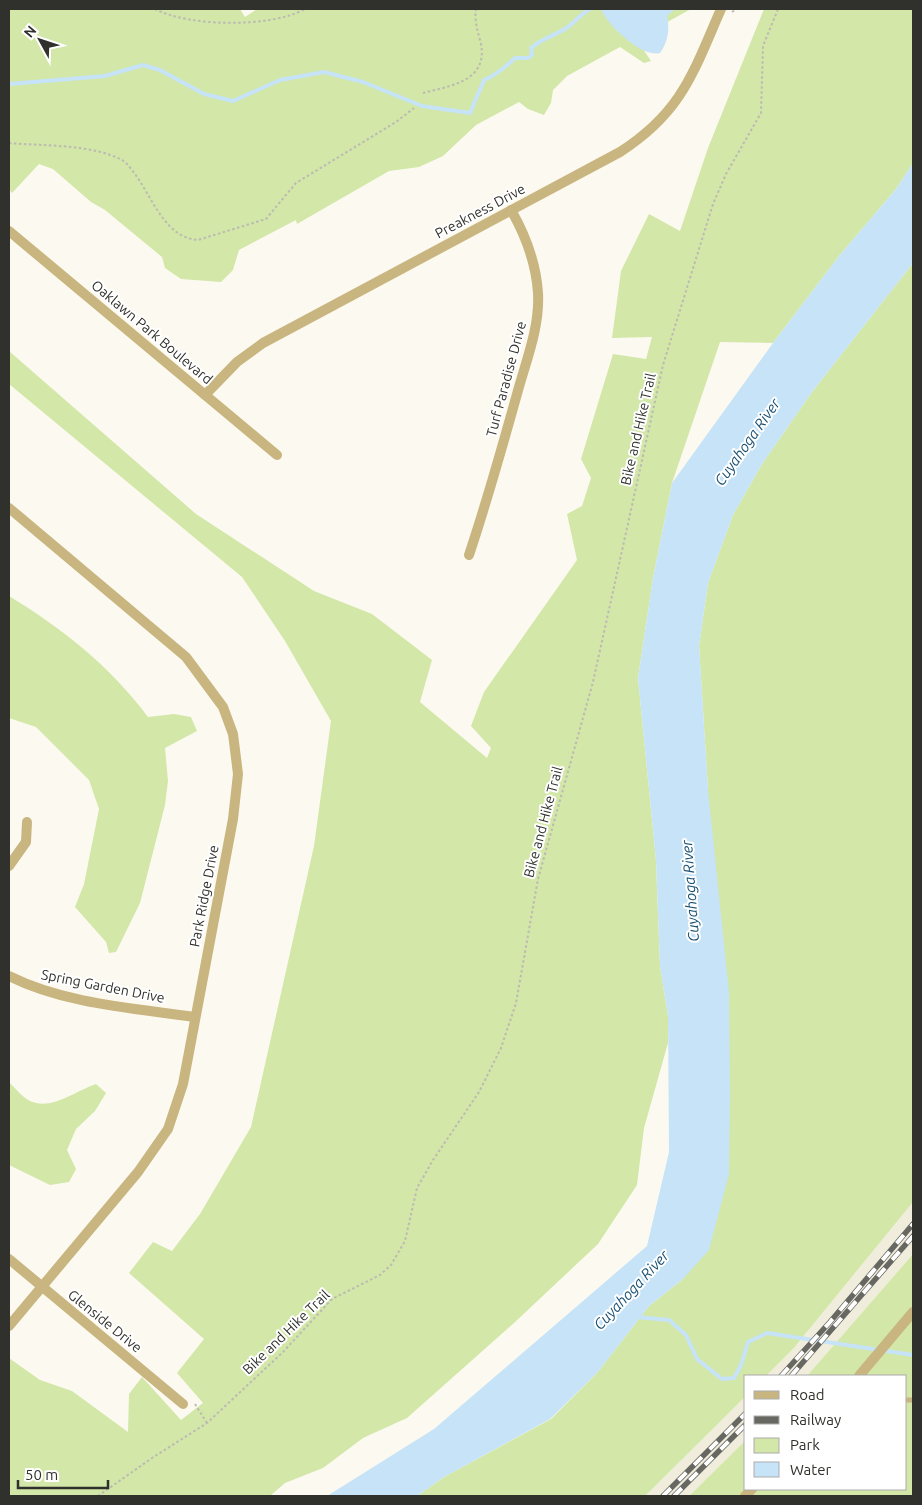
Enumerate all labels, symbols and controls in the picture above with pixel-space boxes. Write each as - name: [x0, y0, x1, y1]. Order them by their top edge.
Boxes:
- north arrow: [15, 15, 65, 65]
- text: N: [21, 22, 40, 41]
- street label: Preakness Drive: [432, 180, 528, 242]
- street label: Oaklawn Park Boulevard: [88, 277, 216, 387]
- street label: Turf Paradise Drive: [483, 320, 529, 438]
- street label: Bike and Hike Trail: [617, 371, 659, 487]
- water label: Cuyahoga River: [711, 394, 784, 489]
- street label: Bike and Hike Trail: [520, 764, 566, 879]
- water label: Cuyahoga River: [678, 838, 702, 942]
- street label: Park Ridge Drive: [186, 844, 222, 948]
- street label: Spring Garden Drive: [40, 966, 166, 1006]
- water label: Cuyahoga River: [590, 1246, 673, 1333]
- street label: Glenside Drive: [65, 1286, 145, 1356]
- street label: Bike and Hike Trail: [239, 1286, 333, 1378]
- legend: [744, 1375, 907, 1490]
- text: Road: [790, 1386, 825, 1403]
- text: Railway: [790, 1411, 841, 1428]
- text: Park: [790, 1436, 820, 1453]
- scale bar: [18, 1458, 108, 1490]
- text: Water: [790, 1461, 831, 1478]
- text: 50 m: [25, 1466, 58, 1483]

